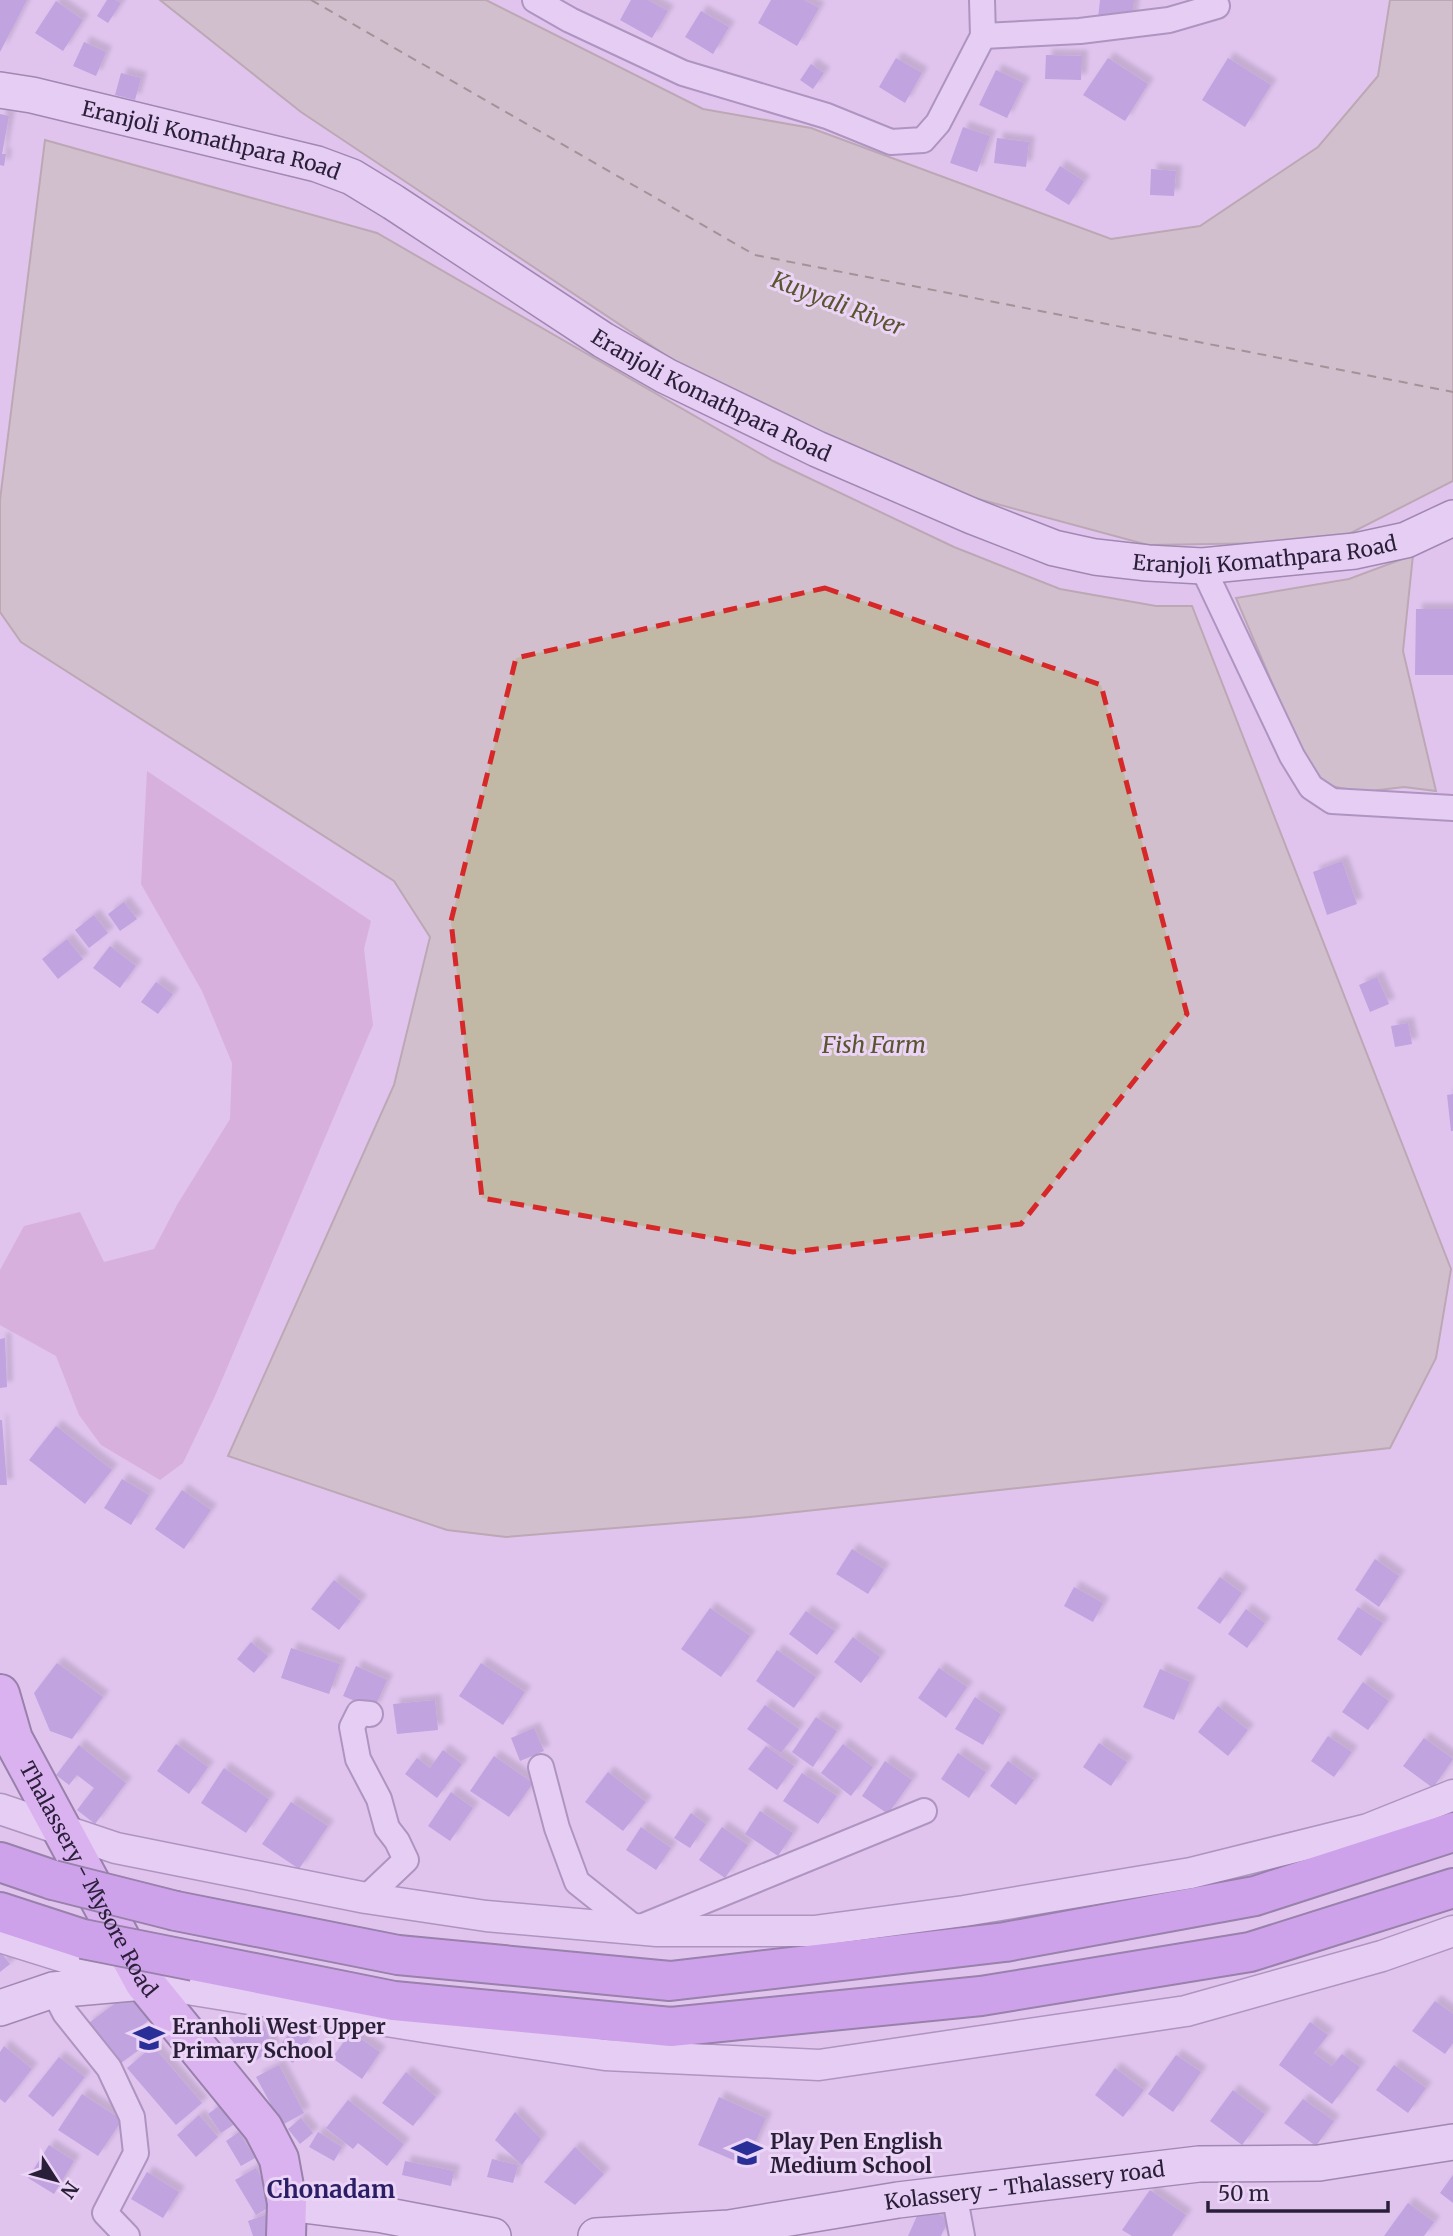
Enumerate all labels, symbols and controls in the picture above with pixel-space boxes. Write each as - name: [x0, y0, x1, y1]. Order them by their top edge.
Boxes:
- street label: Eranjoli Komathpara Road: [79, 94, 345, 185]
- water label: Kuyyali River: [767, 264, 909, 342]
- street label: Eranjoli Komathpara Road: [586, 323, 836, 467]
- street label: Eranjoli Komathpara Road: [1131, 529, 1399, 580]
- water label: Fish Farm: [821, 1030, 926, 1059]
- street label: Thalassery - Mysore Road: [14, 1756, 164, 2003]
- place label: Eranholi West Upper Primary School: [172, 2013, 386, 2064]
- school or university icon: Eranholi West Upper Primary School: [132, 2021, 166, 2055]
- place label: Play Pen English Medium School: [770, 2128, 943, 2179]
- school or university icon: Play Pen English Medium School: [730, 2136, 764, 2170]
- north arrow: [21, 2145, 91, 2215]
- street label: Kolassery - Thalassery road: [882, 2155, 1167, 2216]
- scale bar: [1208, 2170, 1388, 2214]
- district label: Chonadam: [267, 2174, 395, 2205]
- text: N: [56, 2177, 84, 2203]
- text: 50 m: [1218, 2180, 1269, 2207]

